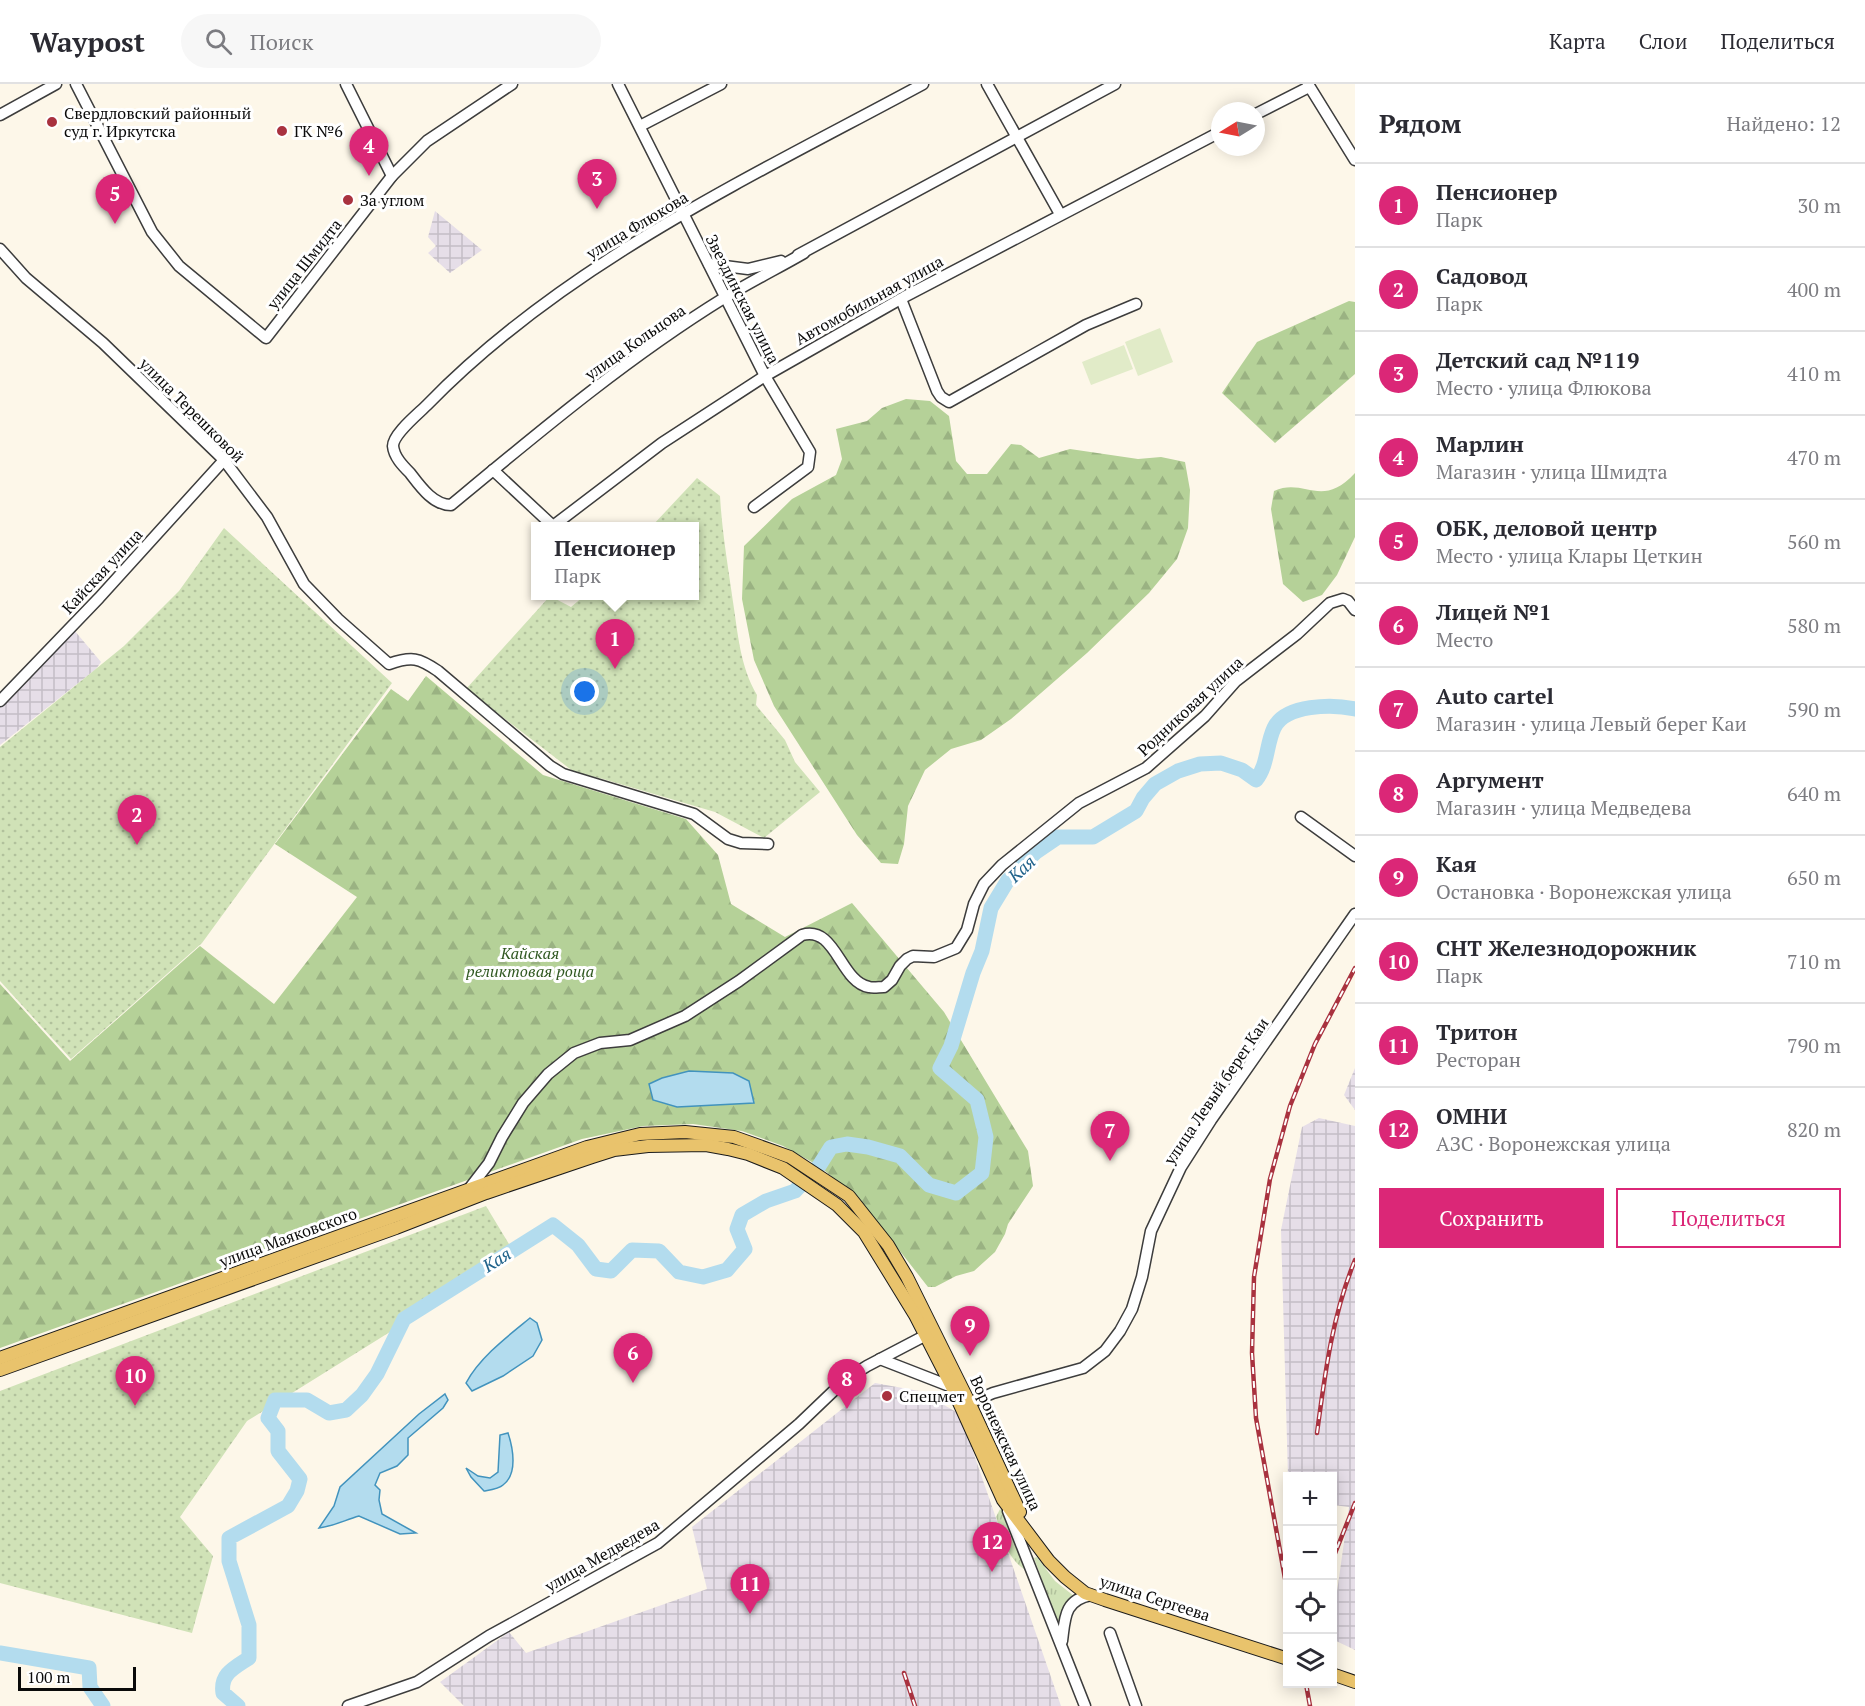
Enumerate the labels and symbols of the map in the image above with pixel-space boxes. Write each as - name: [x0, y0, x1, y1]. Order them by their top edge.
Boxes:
- place label: Свердловский районный суд г. Иркутска: [64, 102, 252, 142]
- north arrow: [1211, 102, 1265, 156]
- marker: Свердловский районный суд г. Иркутска: [45, 115, 59, 129]
- place label: ГК №6: [294, 120, 343, 142]
- marker: ГК №6: [275, 124, 289, 138]
- pin: 4: [350, 126, 388, 176]
- pin: 3: [578, 160, 616, 209]
- pin: 5: [96, 174, 134, 224]
- street label: улица Флюкова: [581, 186, 692, 265]
- place label: За углом: [360, 189, 425, 211]
- marker: За углом: [341, 193, 355, 207]
- street label: улица Шмидта: [261, 214, 346, 315]
- street label: Звездинская улица: [701, 231, 785, 367]
- street label: Автомобильная улица: [791, 250, 947, 350]
- street label: улица Кольцова: [579, 299, 690, 385]
- street label: улица Терешковой: [134, 352, 249, 467]
- street label: Кайская улица: [57, 524, 147, 618]
- pin: 1: [596, 620, 634, 669]
- street label: Родниковая улица: [1133, 651, 1247, 761]
- your location: [570, 677, 599, 706]
- pin: 2: [118, 796, 156, 845]
- water label: Кая: [1002, 849, 1040, 888]
- park label: Кайская реликтовая роща: [466, 942, 594, 982]
- street label: улица Левый берег Каи: [1158, 1013, 1274, 1170]
- pin: 7: [1090, 1112, 1130, 1161]
- street label: улица Маяковского: [215, 1202, 360, 1272]
- water label: Кая: [477, 1241, 515, 1278]
- pin: 9: [950, 1306, 990, 1356]
- pin: 6: [614, 1334, 652, 1383]
- pin: 10: [116, 1356, 154, 1406]
- pin: 8: [828, 1360, 866, 1409]
- street label: Воронежская улица: [965, 1372, 1047, 1514]
- place label: Спецмет: [899, 1385, 965, 1407]
- marker: Спецмет: [880, 1389, 894, 1403]
- street label: улица Медведева: [540, 1513, 663, 1597]
- pin: 12: [972, 1522, 1012, 1572]
- pin: 11: [730, 1564, 770, 1614]
- street label: улица Сергеева: [1096, 1570, 1213, 1626]
- scale bar: [18, 1664, 136, 1692]

